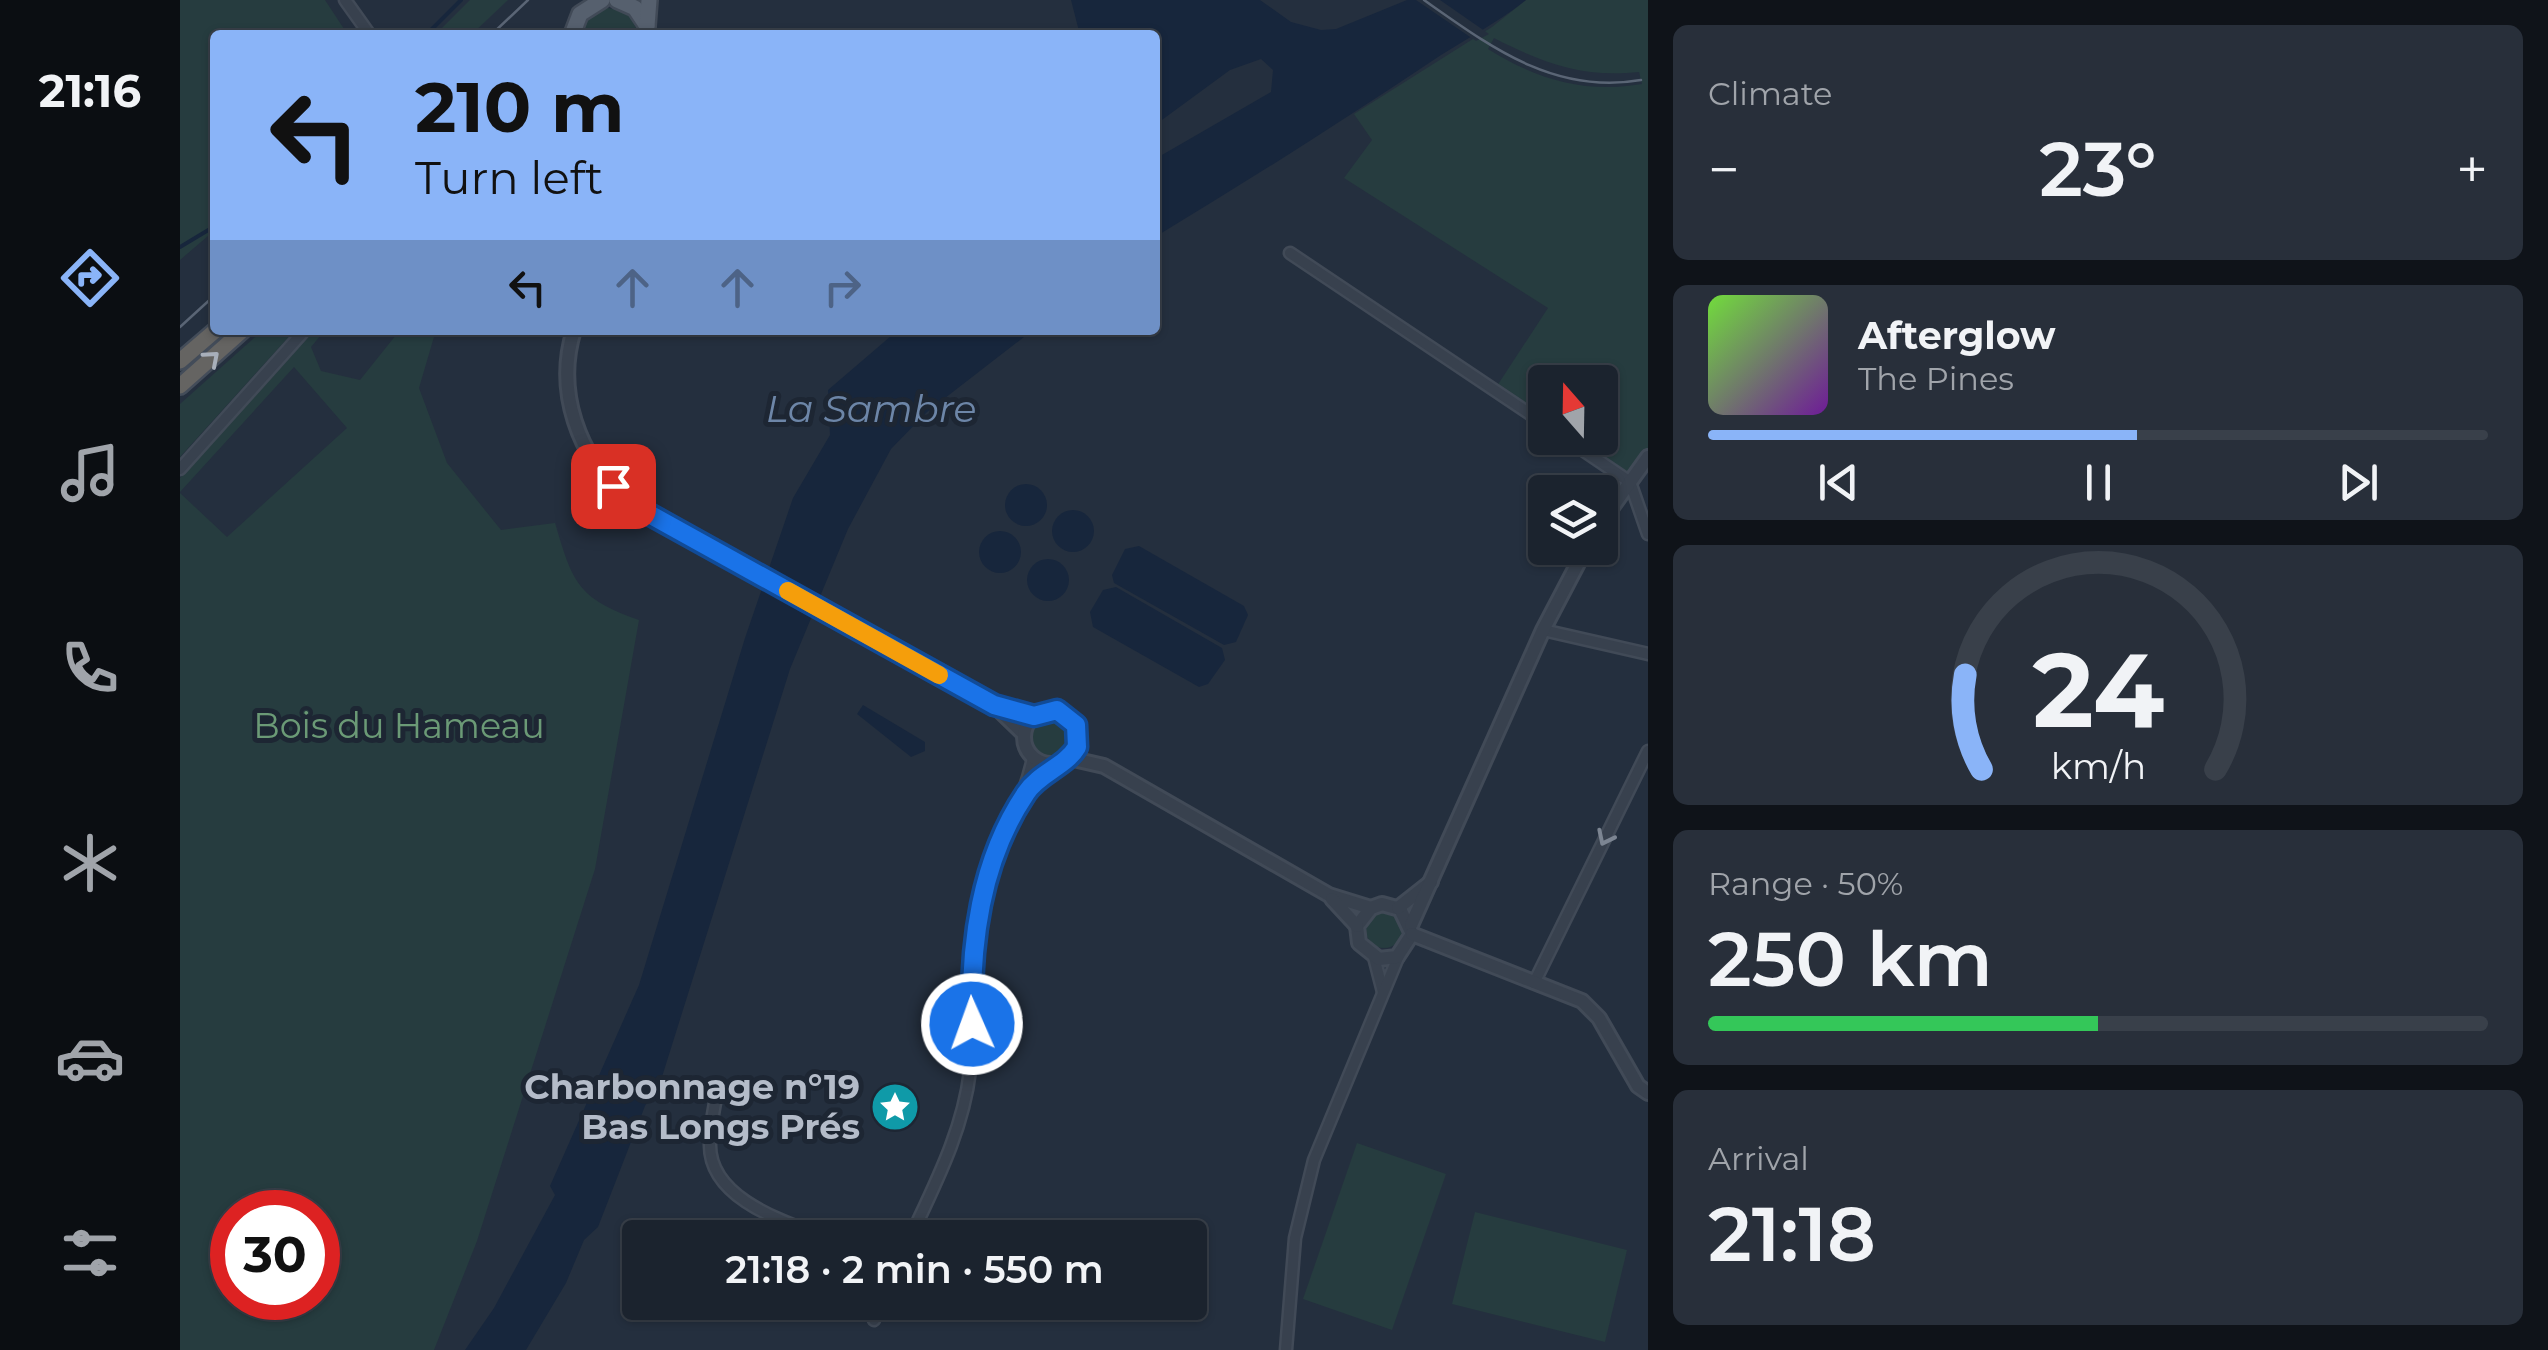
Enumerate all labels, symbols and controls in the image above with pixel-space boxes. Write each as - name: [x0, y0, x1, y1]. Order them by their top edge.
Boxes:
- text: 21:16: [39, 63, 141, 118]
- text: 210 m: [415, 64, 625, 150]
- icon: left: [250, 70, 380, 200]
- text: Climate: [1708, 74, 1832, 113]
- text: 23°: [2039, 123, 2157, 215]
- text: −: [1708, 136, 1740, 203]
- text: +: [2456, 136, 2488, 203]
- text: Turn left: [415, 150, 603, 205]
- icon: directions: [55, 243, 125, 313]
- icon: left: [500, 260, 555, 315]
- icon: ahead: [605, 260, 660, 315]
- icon: ahead: [710, 260, 765, 315]
- icon: right: [815, 260, 870, 315]
- text: Afterglow: [1858, 312, 2056, 359]
- one-way arrow: [200, 352, 219, 370]
- text: The Pines: [1858, 359, 2014, 398]
- north arrow: [1528, 365, 1618, 455]
- map controls: [1528, 365, 1618, 565]
- water label: La Sambre: [766, 385, 976, 432]
- icon: music: [55, 438, 125, 508]
- pin: [571, 444, 656, 529]
- icon: previous: [1811, 455, 1866, 510]
- icon: pause: [2071, 455, 2126, 510]
- icon: next: [2331, 455, 2386, 510]
- icon: arrive: [586, 459, 641, 514]
- button: layers: [1528, 475, 1618, 565]
- text: 24: [2032, 626, 2164, 753]
- icon: phone: [55, 633, 125, 703]
- park label: Bois du Hameau: [253, 704, 545, 747]
- text: km/h: [2050, 744, 2146, 788]
- icon: climate: [55, 828, 125, 898]
- one-way arrow: [1598, 828, 1617, 846]
- text: Range · 50%: [1708, 864, 1903, 903]
- text: 250 km: [1708, 913, 1993, 1005]
- position arrow: [920, 972, 1024, 1076]
- icon: car: [55, 1023, 125, 1093]
- place label: Charbonnage n°19 Bas Longs Prés: [524, 1065, 860, 1148]
- place icon: Charbonnage n°19 Bas Longs Prés: [869, 1081, 921, 1133]
- text: Arrival: [1708, 1139, 1809, 1178]
- text: 21:18: [1708, 1188, 1876, 1280]
- speed limit sign: 30: [210, 1190, 340, 1320]
- icon: filters: [55, 1218, 125, 1288]
- text: 21:18 · 2 min · 550 m: [725, 1246, 1104, 1293]

